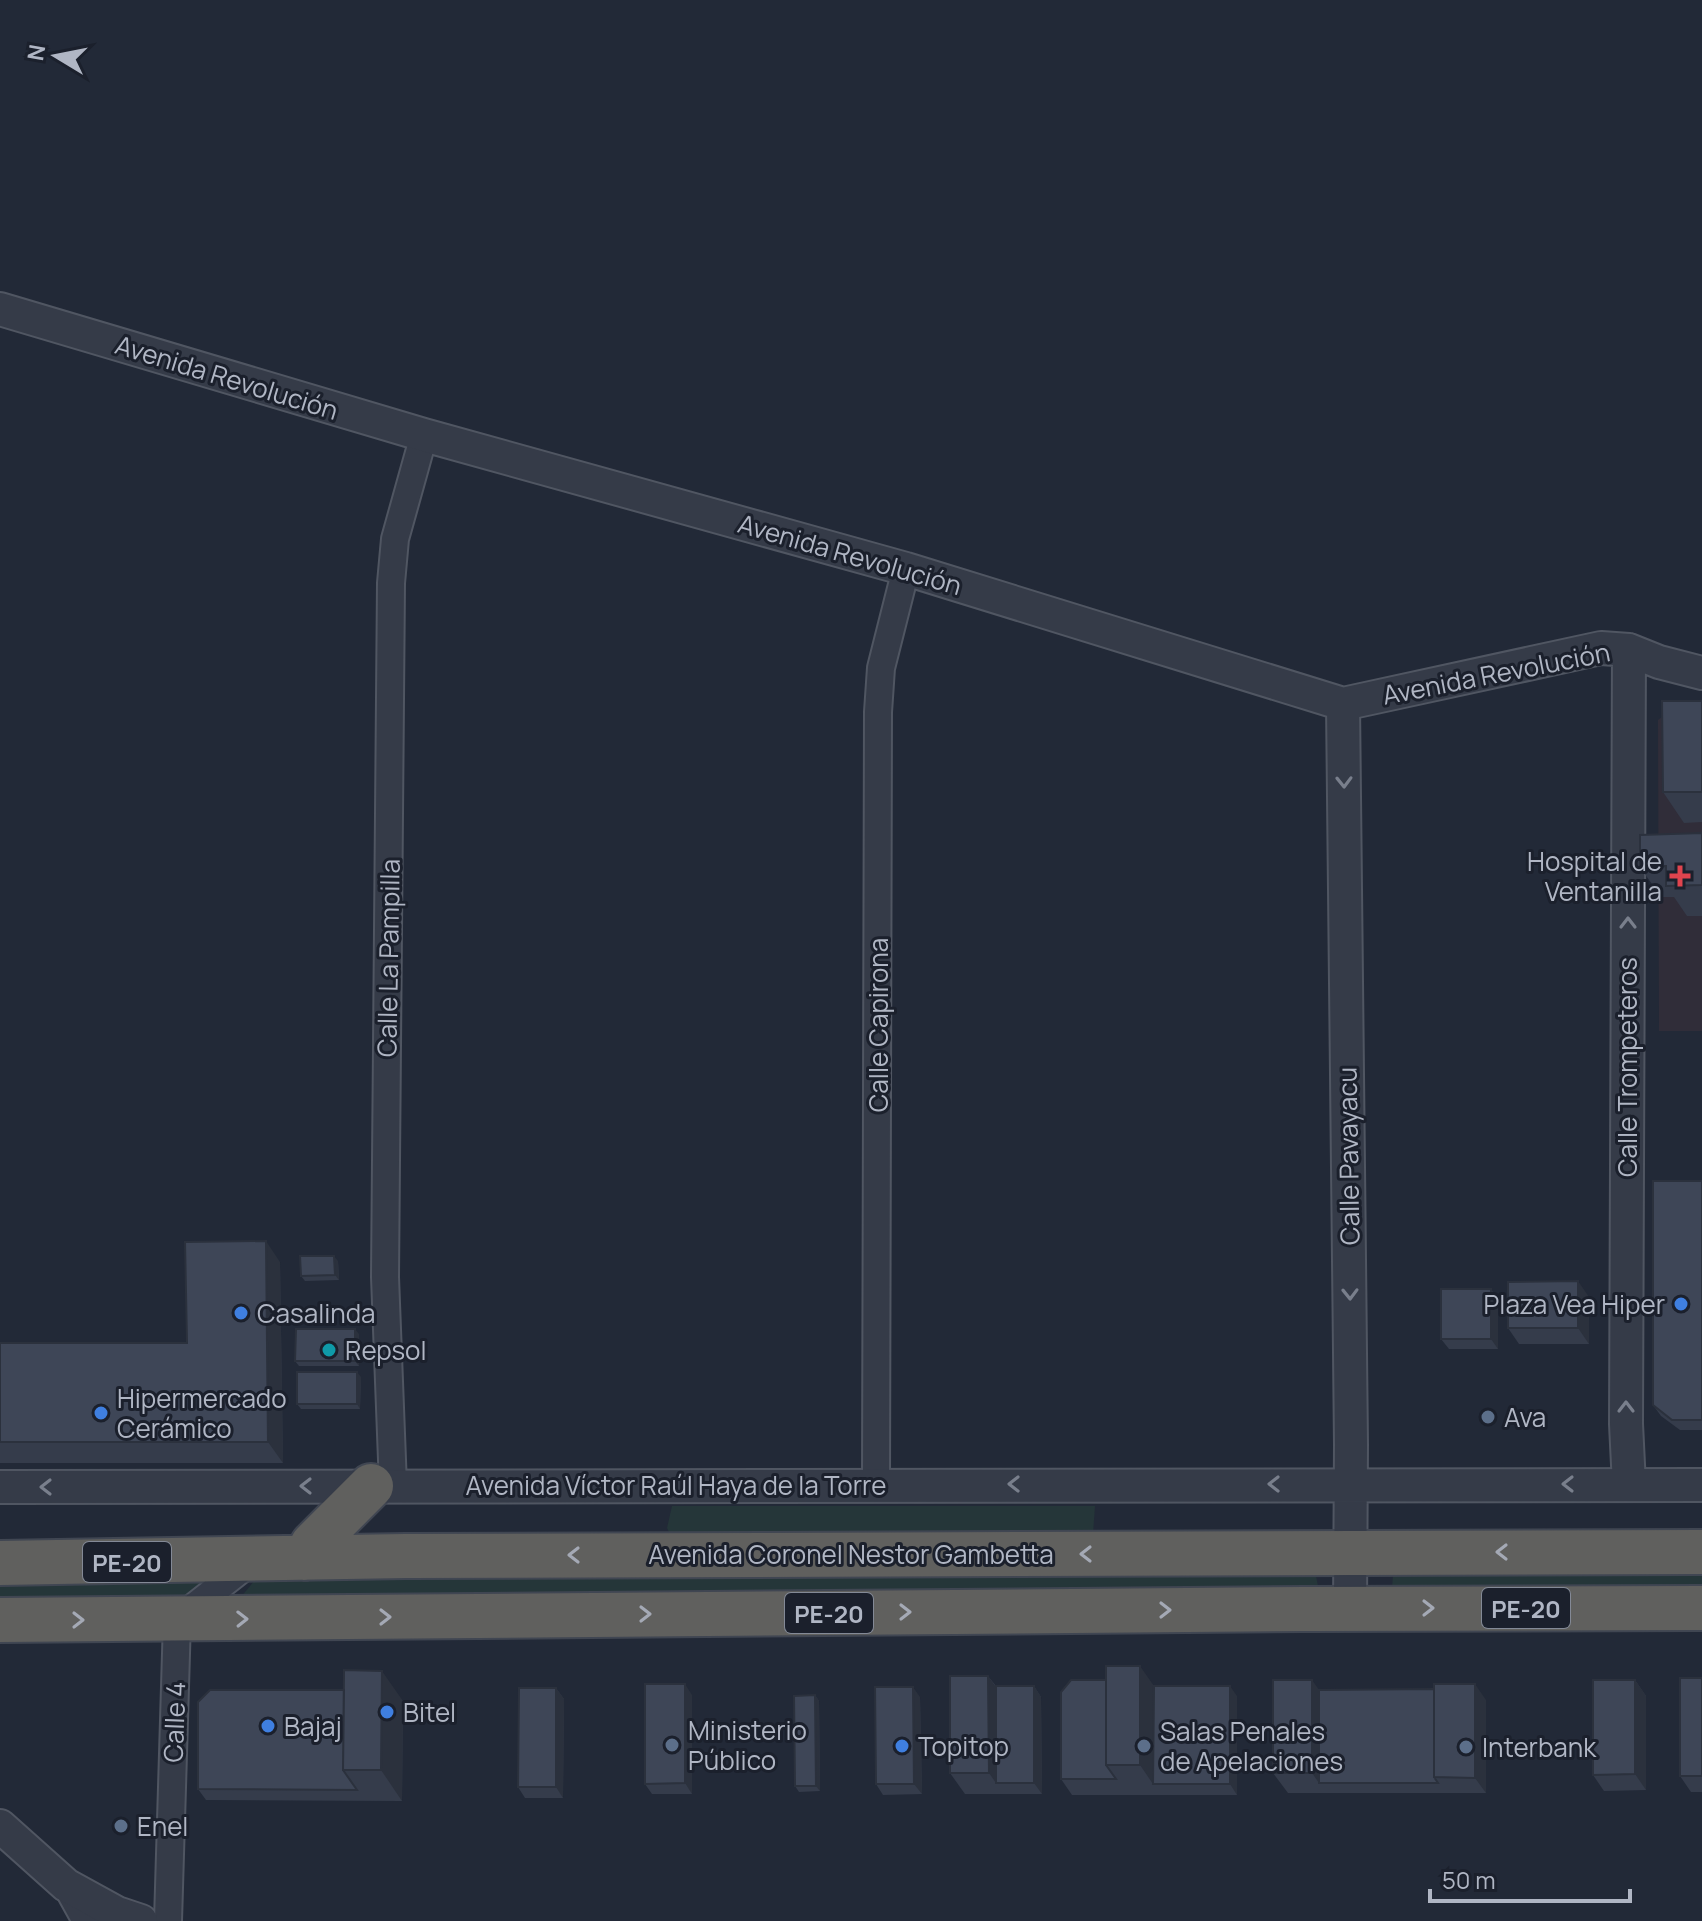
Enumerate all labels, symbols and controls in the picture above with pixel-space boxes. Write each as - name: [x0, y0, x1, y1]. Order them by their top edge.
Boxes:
- north arrow: [16, 16, 96, 96]
- text: N: [20, 42, 52, 63]
- street label: Avenida Revolución: [111, 326, 343, 428]
- street label: Avenida Revolución: [734, 505, 966, 603]
- street label: Avenida Revolución: [1379, 633, 1613, 713]
- one-way arrow: [1335, 776, 1353, 789]
- place label: Hospital de Ventanilla: [1527, 843, 1662, 909]
- street label: Calle La Pampilla: [368, 859, 408, 1057]
- marker: Hospital de Ventanilla: [1669, 865, 1691, 887]
- one-way arrow: [1619, 916, 1636, 929]
- street label: Calle Capirona: [860, 938, 896, 1112]
- street label: Calle Trompeteros: [1609, 957, 1645, 1177]
- street label: Calle Pavayacu: [1328, 1067, 1368, 1245]
- place label: Plaza Vea Hiper: [1484, 1286, 1665, 1322]
- one-way arrow: [1341, 1288, 1359, 1301]
- place label: Casalinda: [257, 1295, 376, 1331]
- marker: Plaza Vea Hiper: [1672, 1295, 1690, 1313]
- marker: Casalinda: [232, 1304, 250, 1322]
- place label: Repsol: [345, 1332, 427, 1368]
- marker: Repsol: [320, 1341, 338, 1359]
- place label: Hipermercado Cerámico: [117, 1380, 287, 1446]
- place label: Ava: [1504, 1399, 1546, 1435]
- one-way arrow: [1617, 1400, 1635, 1413]
- marker: Hipermercado Cerámico: [92, 1404, 110, 1422]
- marker: Ava: [1479, 1408, 1497, 1426]
- street label: Avenida Víctor Raúl Haya de la Torre: [466, 1467, 886, 1503]
- one-way arrow: [1007, 1475, 1020, 1493]
- one-way arrow: [1267, 1475, 1280, 1493]
- one-way arrow: [1561, 1476, 1574, 1493]
- one-way arrow: [299, 1477, 312, 1495]
- one-way arrow: [39, 1478, 52, 1496]
- street label: Avenida Coronel Nestor Gambetta: [648, 1536, 1054, 1572]
- road number: PE-20: [83, 1542, 171, 1582]
- one-way arrow: [1495, 1543, 1508, 1561]
- one-way arrow: [1079, 1545, 1092, 1563]
- one-way arrow: [567, 1546, 580, 1564]
- road number: PE-20: [1482, 1588, 1570, 1628]
- road number: PE-20: [785, 1593, 873, 1633]
- one-way arrow: [1422, 1599, 1435, 1617]
- one-way arrow: [1159, 1601, 1172, 1619]
- one-way arrow: [899, 1603, 912, 1621]
- one-way arrow: [639, 1606, 652, 1623]
- one-way arrow: [379, 1608, 392, 1626]
- one-way arrow: [236, 1610, 249, 1627]
- one-way arrow: [72, 1611, 85, 1629]
- street label: Calle 4: [155, 1681, 193, 1763]
- place label: Bitel: [403, 1694, 456, 1730]
- marker: Bitel: [378, 1703, 396, 1721]
- place label: Bajaj: [284, 1708, 342, 1744]
- place label: Ministerio Público: [688, 1712, 807, 1778]
- place label: Salas Penales de Apelaciones: [1160, 1713, 1343, 1779]
- marker: Bajaj: [259, 1717, 277, 1735]
- place label: Topitop: [918, 1728, 1009, 1764]
- place label: Interbank: [1482, 1729, 1597, 1765]
- marker: Ministerio Público: [663, 1736, 681, 1754]
- marker: Topitop: [893, 1737, 911, 1755]
- marker: Salas Penales de Apelaciones: [1135, 1737, 1153, 1755]
- marker: Interbank: [1457, 1738, 1475, 1756]
- place label: Enel: [137, 1808, 188, 1844]
- marker: Enel: [112, 1817, 130, 1835]
- scale bar: [1430, 1853, 1630, 1903]
- text: 50 m: [1442, 1863, 1496, 1896]

